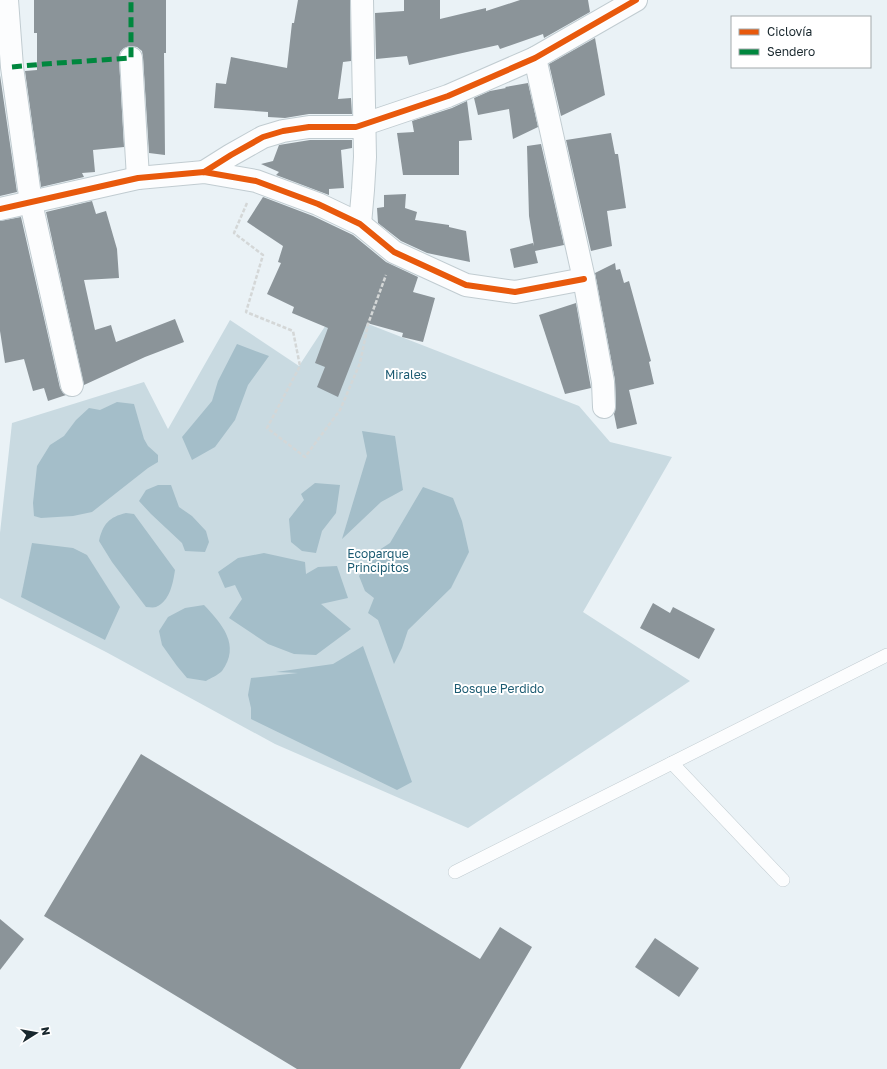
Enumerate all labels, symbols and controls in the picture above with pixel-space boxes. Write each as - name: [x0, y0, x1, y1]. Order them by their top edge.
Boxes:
- legend: [731, 16, 871, 68]
- text: Ciclovía: [767, 24, 812, 39]
- text: Sendero: [767, 44, 815, 59]
- park label: Mirales: [385, 367, 427, 382]
- park label: Ecoparque Principitos: [347, 546, 409, 575]
- park label: Bosque Perdido: [454, 681, 544, 696]
- north arrow: [16, 1013, 56, 1053]
- text: N: [39, 1026, 53, 1036]

